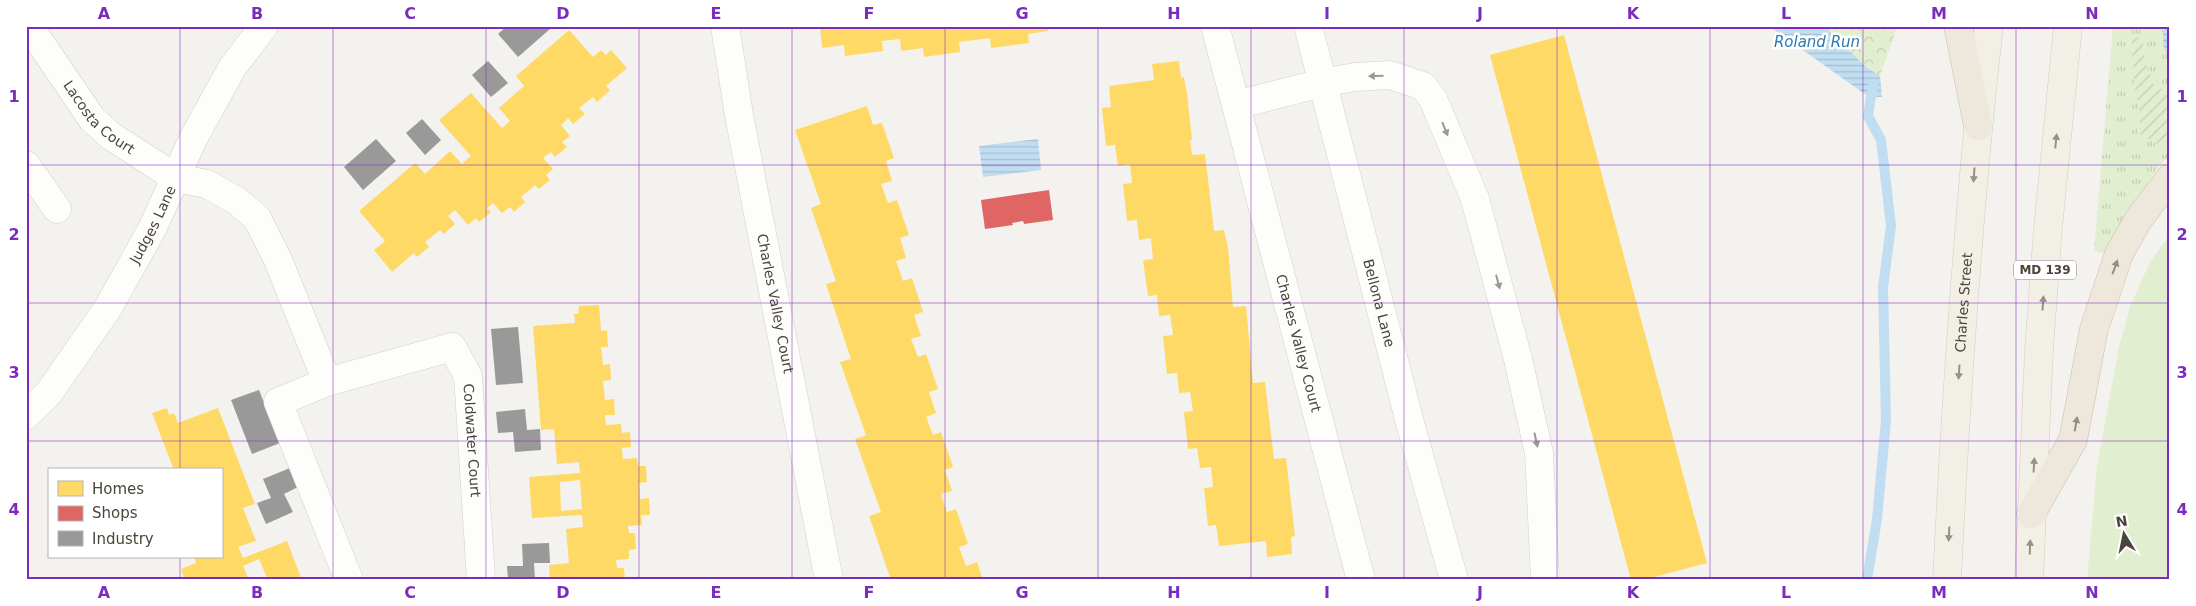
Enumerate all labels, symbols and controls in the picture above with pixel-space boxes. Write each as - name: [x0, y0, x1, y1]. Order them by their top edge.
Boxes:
- text: A: [98, 4, 111, 23]
- text: B: [251, 4, 263, 23]
- text: C: [404, 4, 416, 23]
- text: D: [556, 4, 570, 23]
- text: E: [711, 4, 721, 23]
- text: F: [864, 4, 874, 23]
- text: G: [1015, 4, 1029, 23]
- text: H: [1167, 4, 1181, 23]
- text: I: [1324, 4, 1330, 23]
- text: J: [1476, 4, 1483, 23]
- text: K: [1627, 4, 1640, 23]
- text: L: [1781, 4, 1791, 23]
- text: M: [1931, 4, 1947, 23]
- text: N: [2085, 4, 2099, 23]
- water label: Roland Run: [1774, 33, 1860, 51]
- one-way arrow: [1367, 72, 1383, 80]
- street label: Lacosta Court: [60, 77, 138, 157]
- text: 1: [8, 87, 20, 106]
- text: 1: [2176, 87, 2188, 106]
- one-way arrow: [1442, 121, 1450, 136]
- one-way arrow: [2053, 133, 2061, 149]
- one-way arrow: [1970, 167, 1978, 183]
- street label: Judges Lane: [126, 183, 179, 267]
- text: 2: [8, 225, 20, 244]
- text: 2: [2176, 225, 2188, 244]
- street label: Charles Valley Court: [754, 232, 797, 375]
- street label: Charles Street: [1952, 252, 1975, 353]
- street label: Bellona Lane: [1360, 257, 1398, 349]
- one-way arrow: [2112, 259, 2119, 274]
- road number: MD 139: [2014, 260, 2076, 280]
- street label: Charles Valley Court: [1273, 272, 1325, 414]
- one-way arrow: [1495, 274, 1503, 289]
- one-way arrow: [2039, 295, 2047, 311]
- text: 3: [8, 363, 20, 382]
- text: 3: [2176, 363, 2188, 382]
- one-way arrow: [1955, 364, 1963, 380]
- street label: Coldwater Court: [460, 383, 484, 498]
- one-way arrow: [2072, 416, 2080, 432]
- one-way arrow: [1532, 432, 1540, 447]
- one-way arrow: [2030, 457, 2038, 473]
- legend: [48, 468, 222, 558]
- text: Homes: [92, 480, 144, 498]
- text: 4: [8, 500, 20, 519]
- text: 4: [2176, 500, 2188, 519]
- text: Shops: [92, 504, 138, 522]
- north arrow: [2098, 508, 2148, 558]
- text: N: [2115, 512, 2129, 530]
- one-way arrow: [1945, 526, 1953, 542]
- text: Industry: [92, 530, 154, 548]
- one-way arrow: [2027, 539, 2035, 555]
- text: A: [98, 583, 111, 602]
- text: B: [251, 583, 263, 602]
- text: C: [404, 583, 416, 602]
- text: D: [556, 583, 570, 602]
- text: E: [711, 583, 721, 602]
- text: F: [864, 583, 874, 602]
- text: G: [1015, 583, 1029, 602]
- text: H: [1167, 583, 1181, 602]
- text: I: [1324, 583, 1330, 602]
- text: J: [1476, 583, 1483, 602]
- text: K: [1627, 583, 1640, 602]
- text: L: [1781, 583, 1791, 602]
- text: M: [1931, 583, 1947, 602]
- text: N: [2085, 583, 2099, 602]

